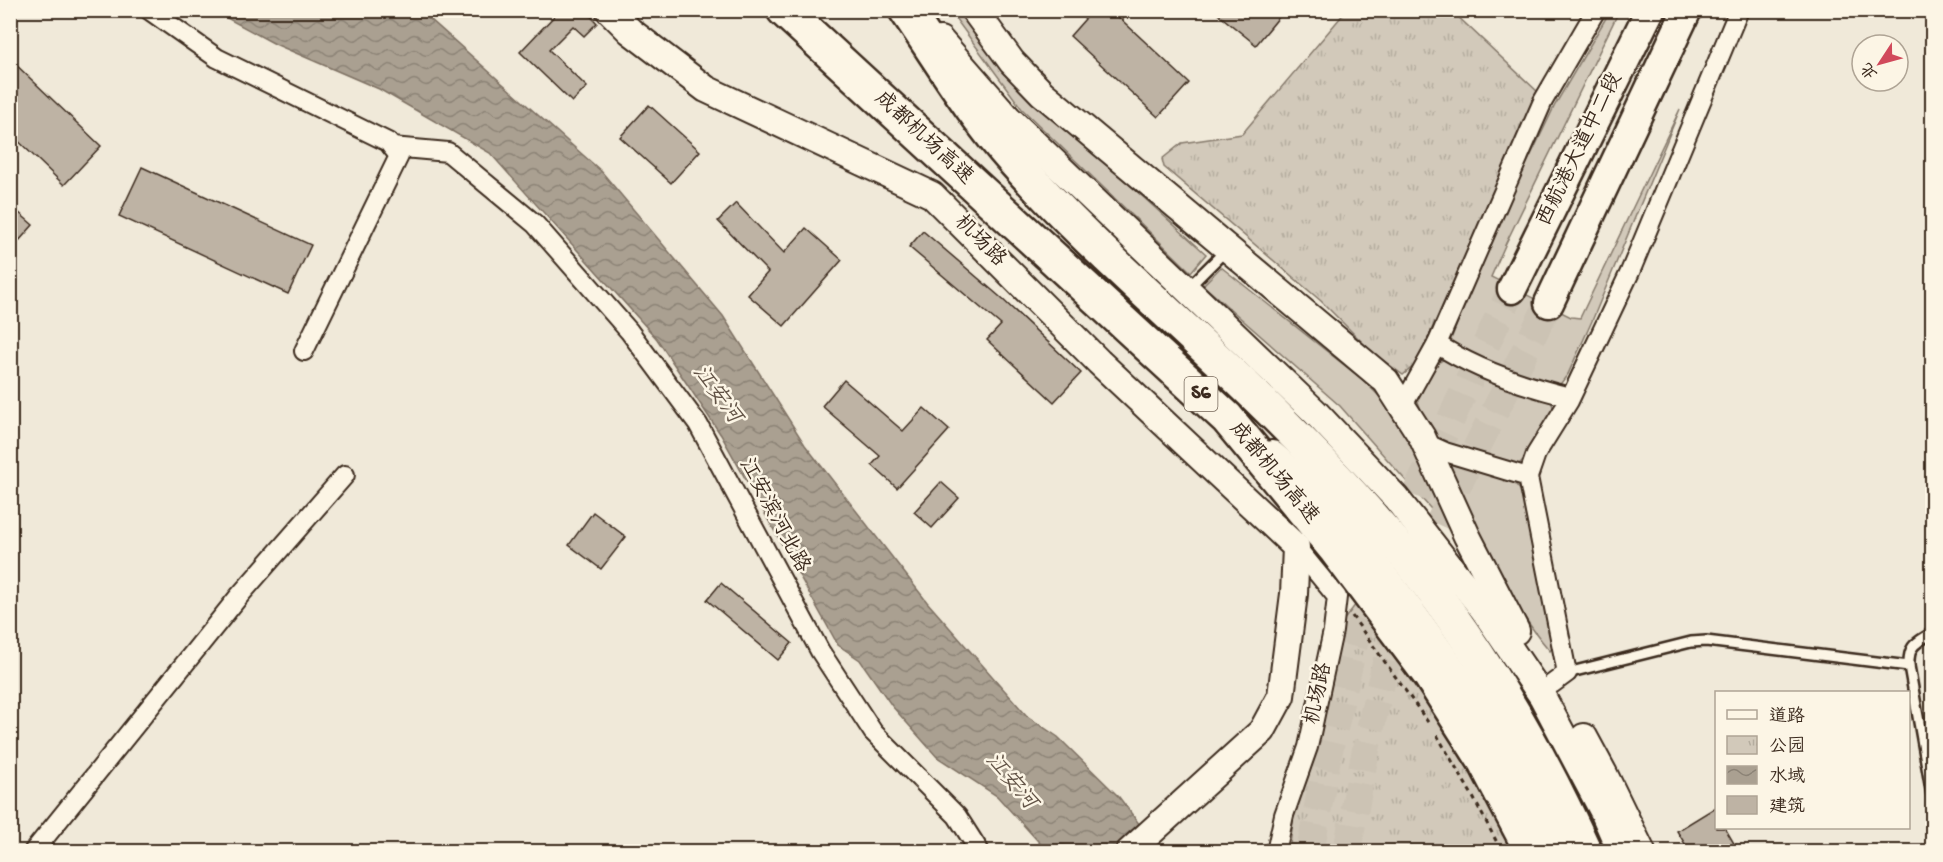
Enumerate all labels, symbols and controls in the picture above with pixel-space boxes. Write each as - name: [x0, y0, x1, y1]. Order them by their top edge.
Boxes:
- north arrow: [1850, 33, 1910, 93]
- text: 北: [1857, 58, 1883, 82]
- street label: 西航港大道中二段: [1531, 68, 1629, 231]
- street label: 成都机场高速: [868, 85, 979, 191]
- street label: 机场路: [948, 209, 1012, 273]
- water label: 江安河: [686, 360, 748, 432]
- road number: S6: [1184, 377, 1218, 411]
- street label: 成都机场高速: [1223, 416, 1325, 530]
- street label: 江安滨河北路: [732, 454, 815, 577]
- street label: 机场路: [1299, 660, 1339, 727]
- legend: [1715, 691, 1910, 829]
- text: 道路: [1769, 706, 1805, 728]
- text: 公园: [1769, 736, 1805, 758]
- water label: 江安河: [979, 748, 1044, 818]
- text: 水域: [1769, 766, 1805, 788]
- text: 建筑: [1769, 796, 1805, 818]

